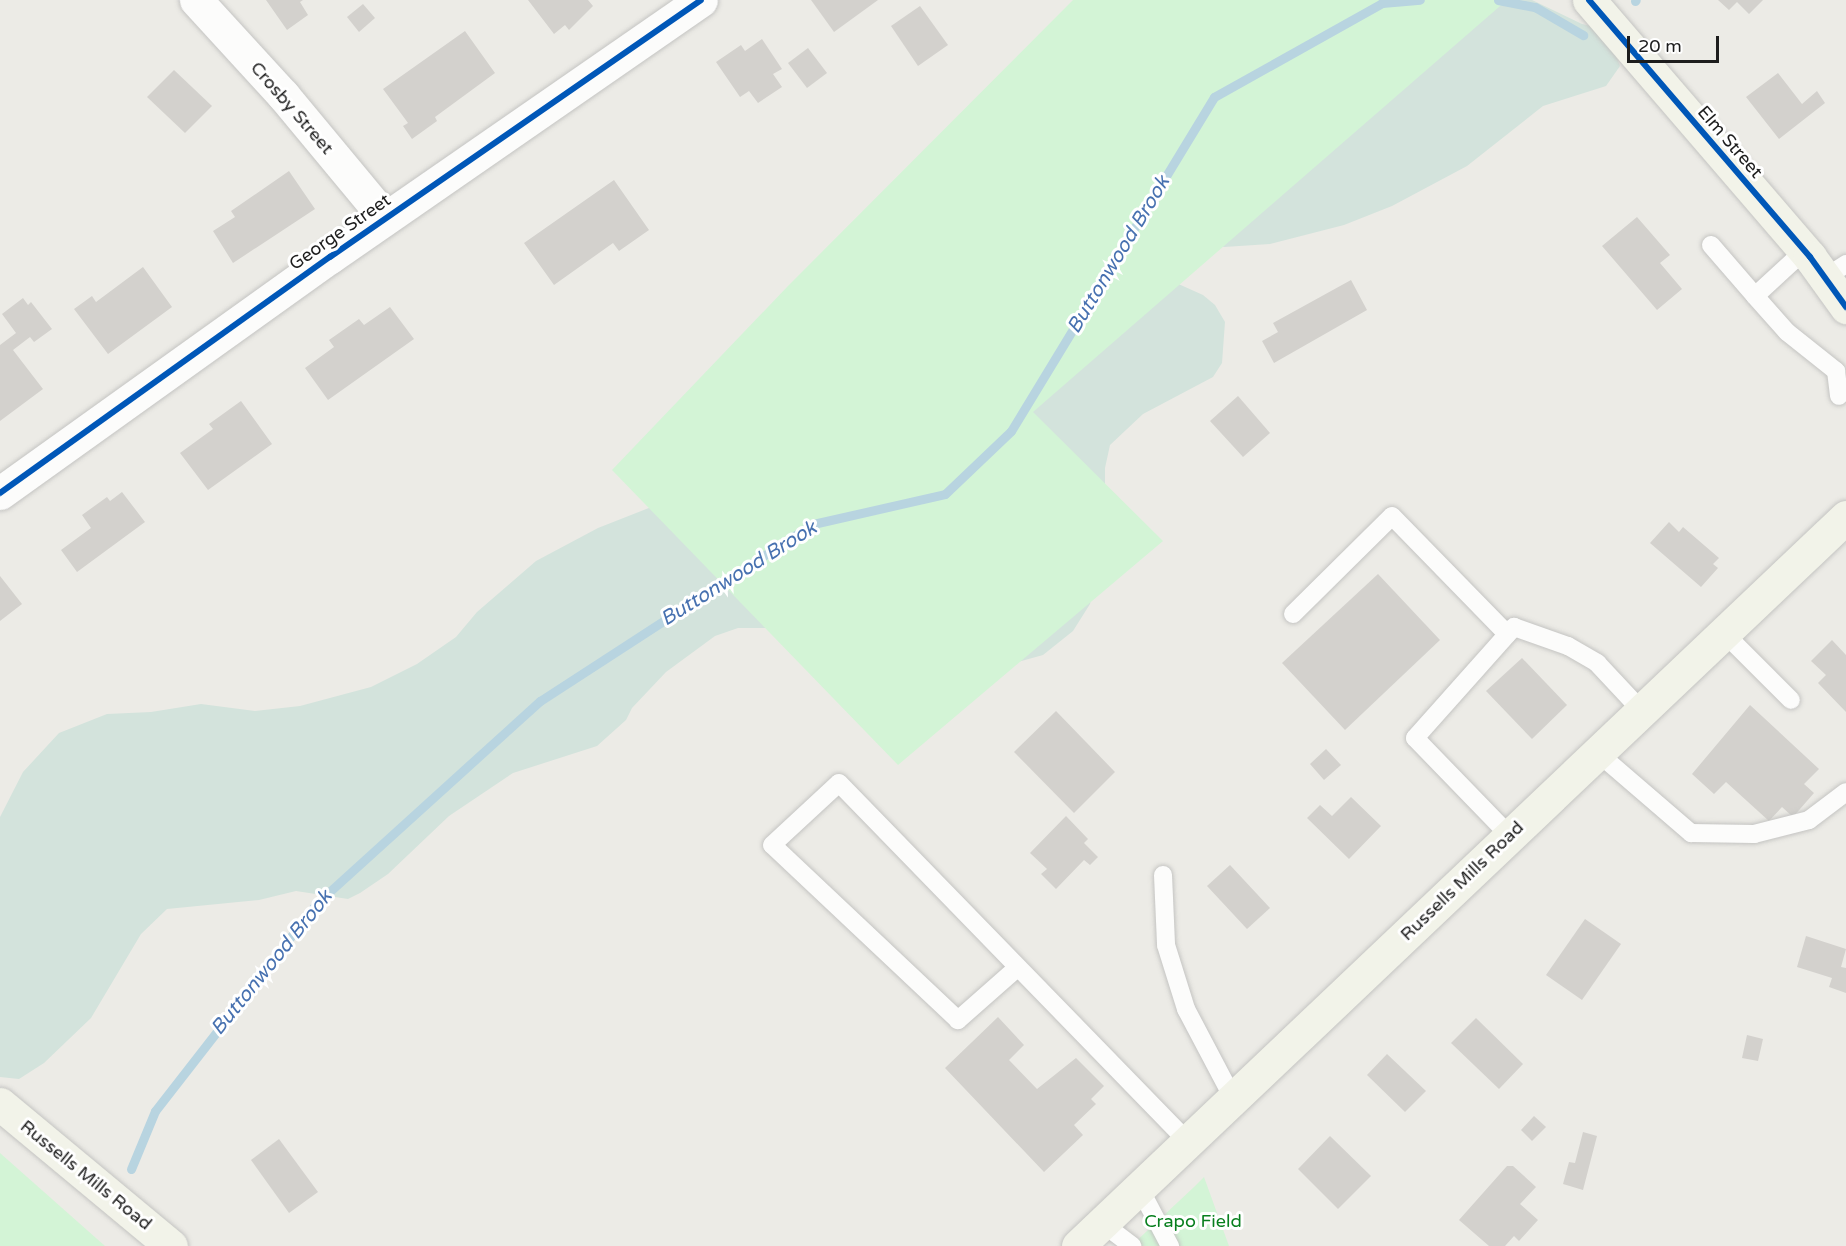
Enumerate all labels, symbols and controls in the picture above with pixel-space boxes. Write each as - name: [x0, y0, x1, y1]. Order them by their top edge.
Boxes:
- scale bar: [1630, 24, 1722, 62]
- text: 20 m: [1638, 35, 1682, 57]
- street label: Crosby Street: [246, 57, 338, 159]
- street label: Elm Street: [1693, 101, 1767, 183]
- water label: Buttonwood Brook: [1063, 172, 1175, 338]
- street label: George Street: [285, 189, 395, 275]
- water label: Buttonwood Brook: [657, 516, 821, 632]
- street label: Russells Mills Road: [1396, 817, 1528, 945]
- water label: Buttonwood Brook: [206, 886, 338, 1040]
- street label: Russells Mills Road: [16, 1115, 156, 1235]
- park label: Crapo Field: [1144, 1210, 1242, 1232]

